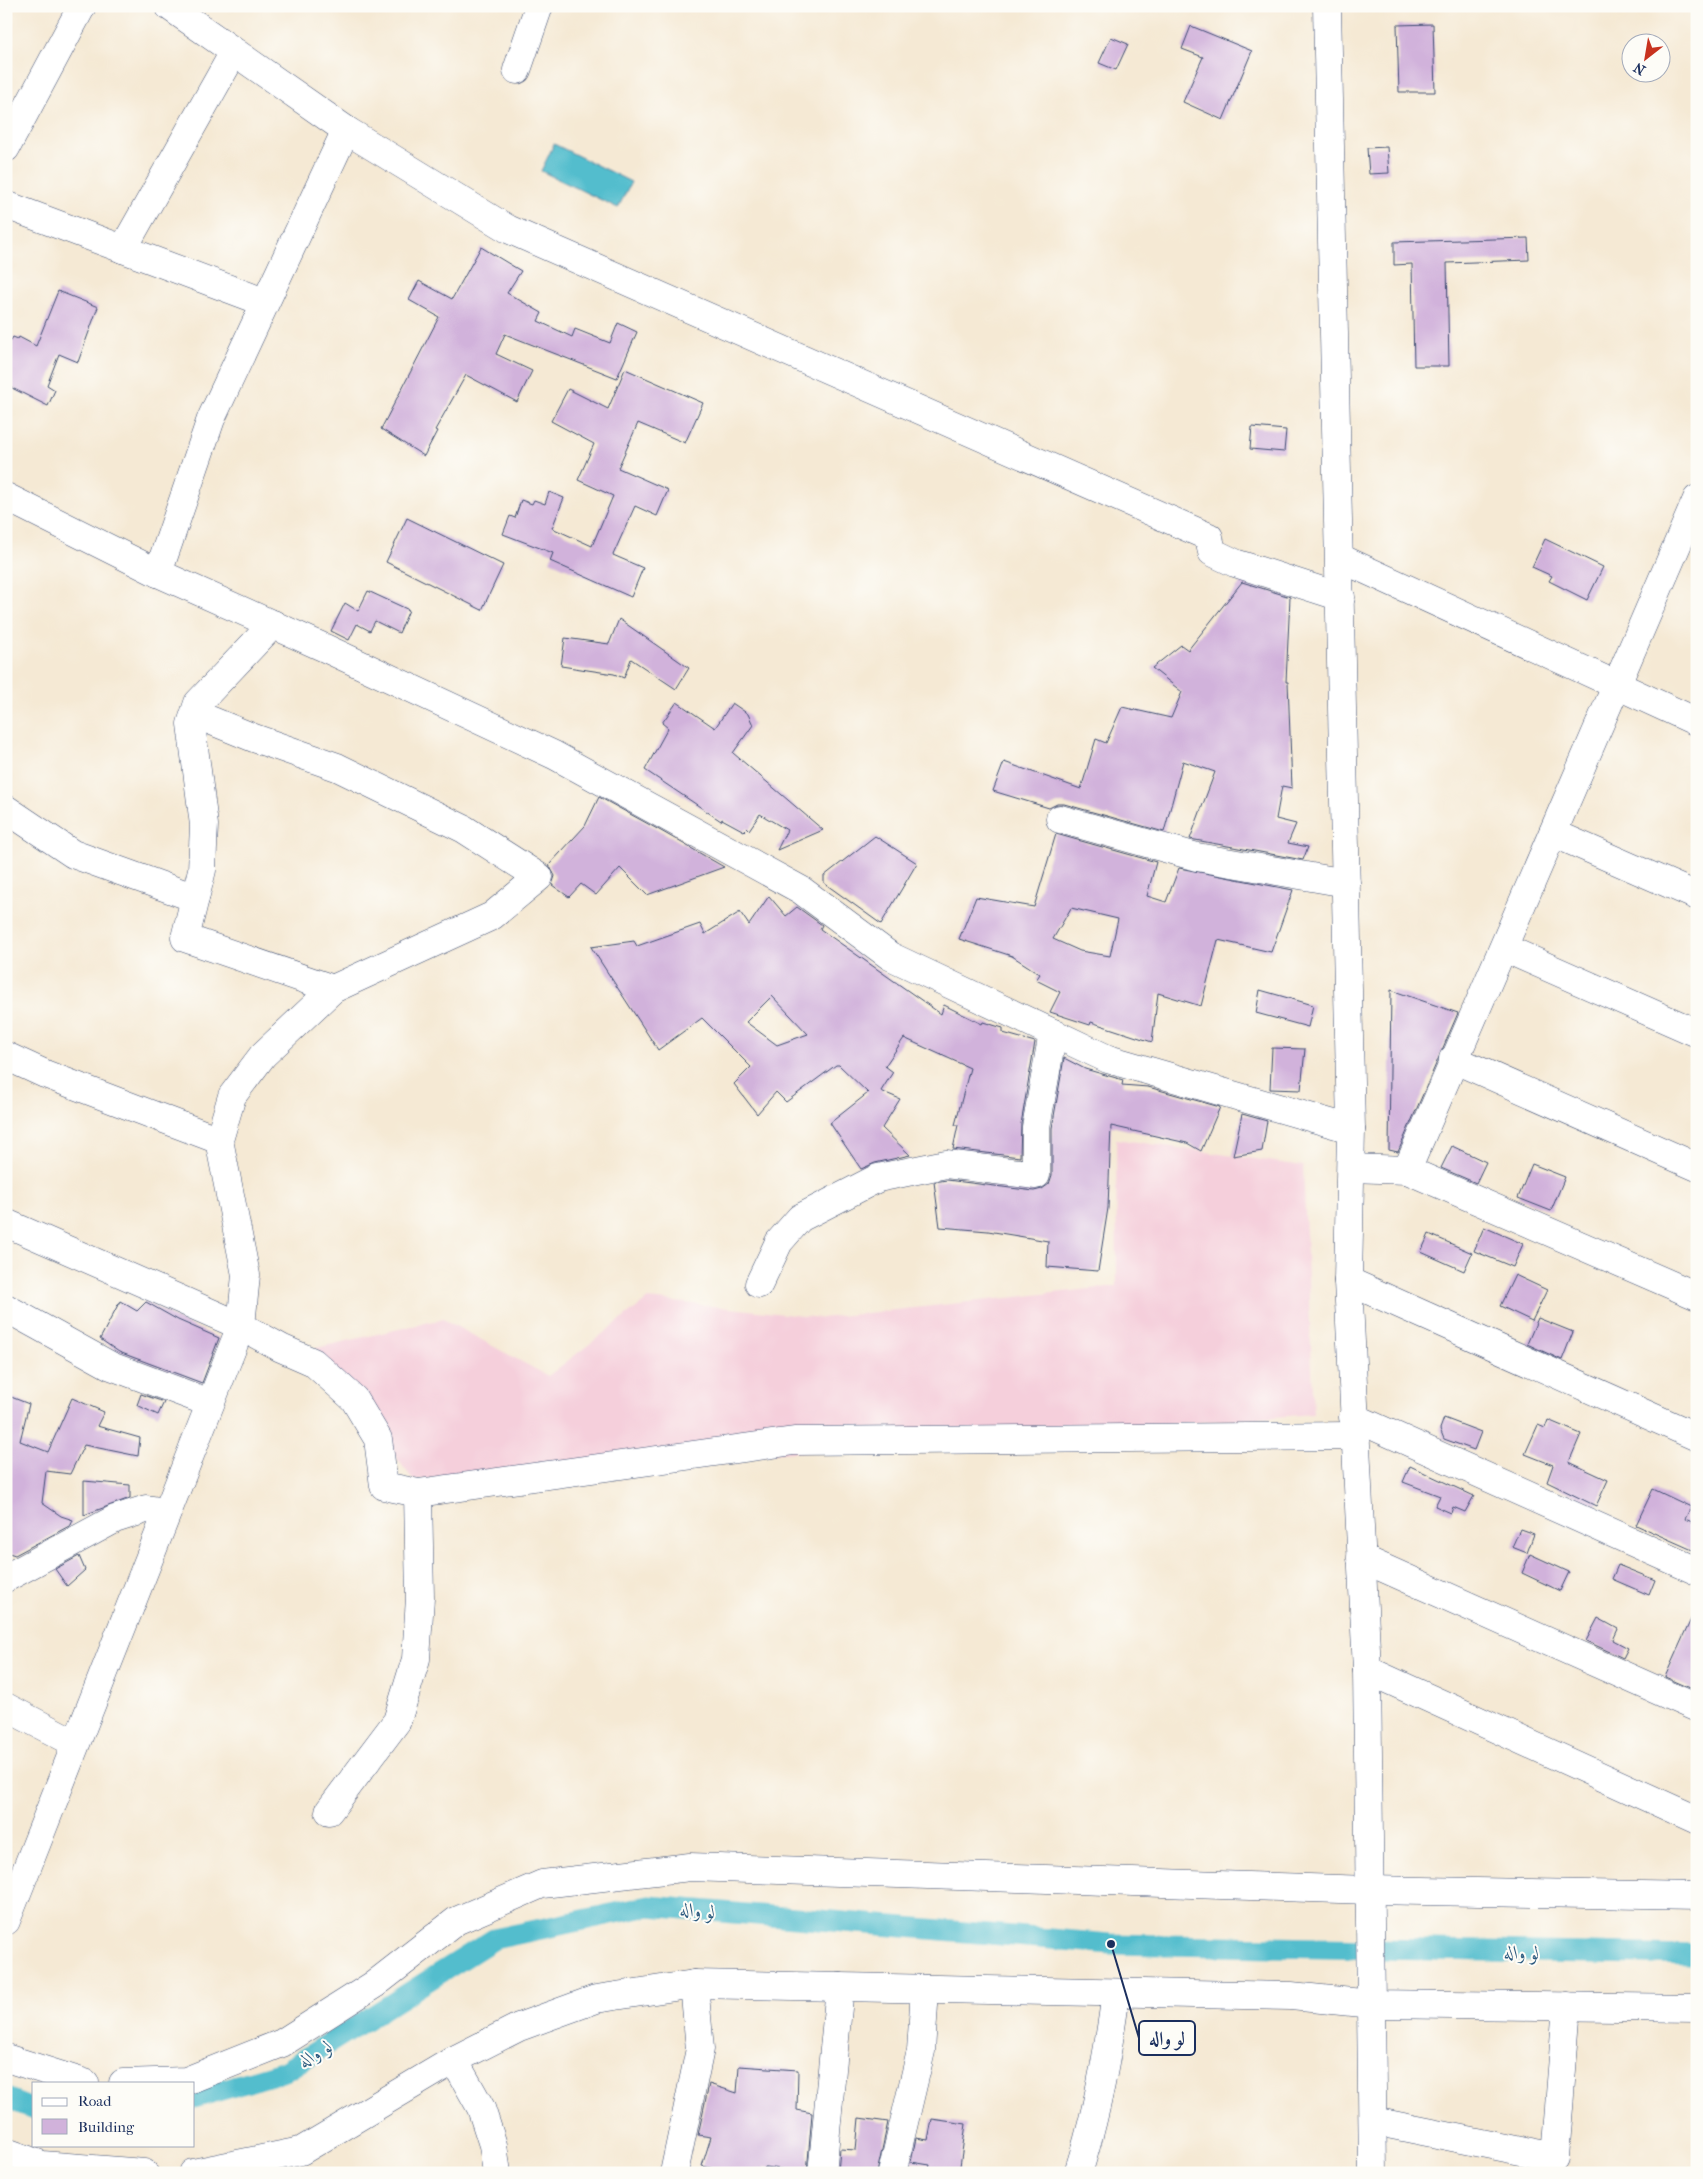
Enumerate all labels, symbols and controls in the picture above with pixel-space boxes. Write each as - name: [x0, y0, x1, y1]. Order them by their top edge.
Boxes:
- north arrow: [1620, 32, 1670, 82]
- text: N: [1630, 58, 1648, 79]
- water label: لو واله: [679, 1898, 717, 1925]
- water label: لو واله: [1504, 1942, 1540, 1965]
- callout: لو واله: [1139, 2021, 1195, 2055]
- text: لو واله: [1149, 2028, 1185, 2051]
- water label: لو واله: [294, 2035, 337, 2074]
- legend: [32, 2082, 195, 2146]
- text: Road: [78, 2092, 112, 2110]
- text: Building: [78, 2118, 135, 2136]

